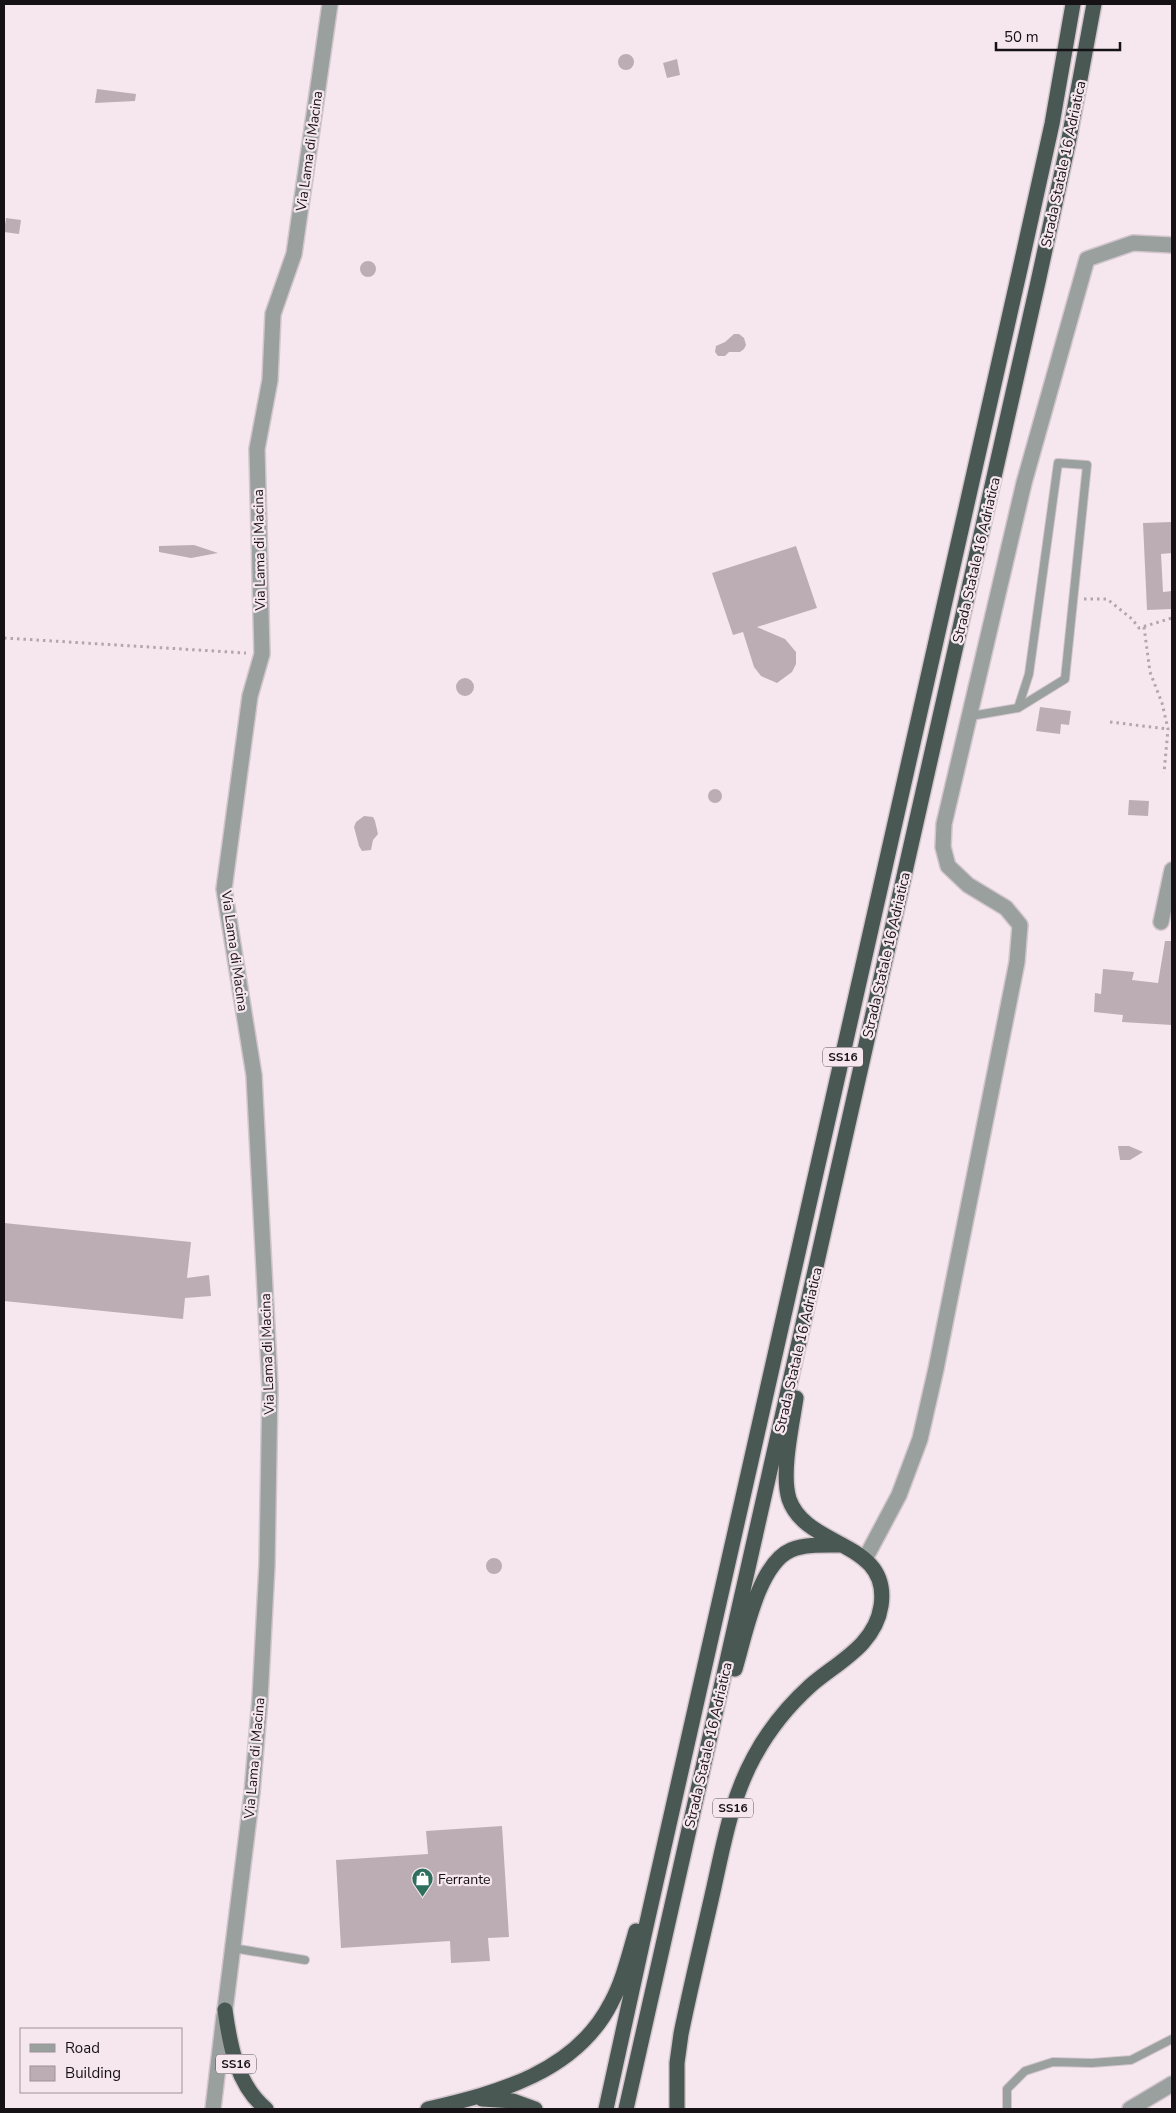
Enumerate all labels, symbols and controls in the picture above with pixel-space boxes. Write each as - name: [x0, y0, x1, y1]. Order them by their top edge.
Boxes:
- scale bar: [996, 20, 1120, 52]
- text: 50 m: [1004, 27, 1039, 47]
- street label: Strada Statale 16 Adriatica: [1037, 79, 1090, 249]
- street label: Via Lama di Macina: [291, 90, 327, 214]
- street label: Strada Statale 16 Adriatica: [948, 475, 1005, 645]
- street label: Via Lama di Macina: [249, 489, 270, 612]
- street label: Strada Statale 16 Adriatica: [858, 870, 915, 1040]
- street label: Via Lama di Macina: [217, 889, 252, 1013]
- road number: SS16: [823, 1048, 863, 1066]
- street label: Strada Statale 16 Adriatica: [770, 1265, 827, 1435]
- street label: Via Lama di Macina: [256, 1293, 279, 1416]
- street label: Strada Statale 16 Adriatica: [680, 1660, 737, 1830]
- street label: Via Lama di Macina: [240, 1697, 269, 1820]
- road number: SS16: [713, 1799, 753, 1818]
- shop icon: Ferrante: [410, 1867, 434, 1898]
- place label: Ferrante: [438, 1870, 490, 1889]
- legend: [20, 2028, 182, 2093]
- text: Road: [65, 2038, 100, 2058]
- road number: SS16: [216, 2054, 256, 2074]
- text: Building: [65, 2063, 121, 2083]

